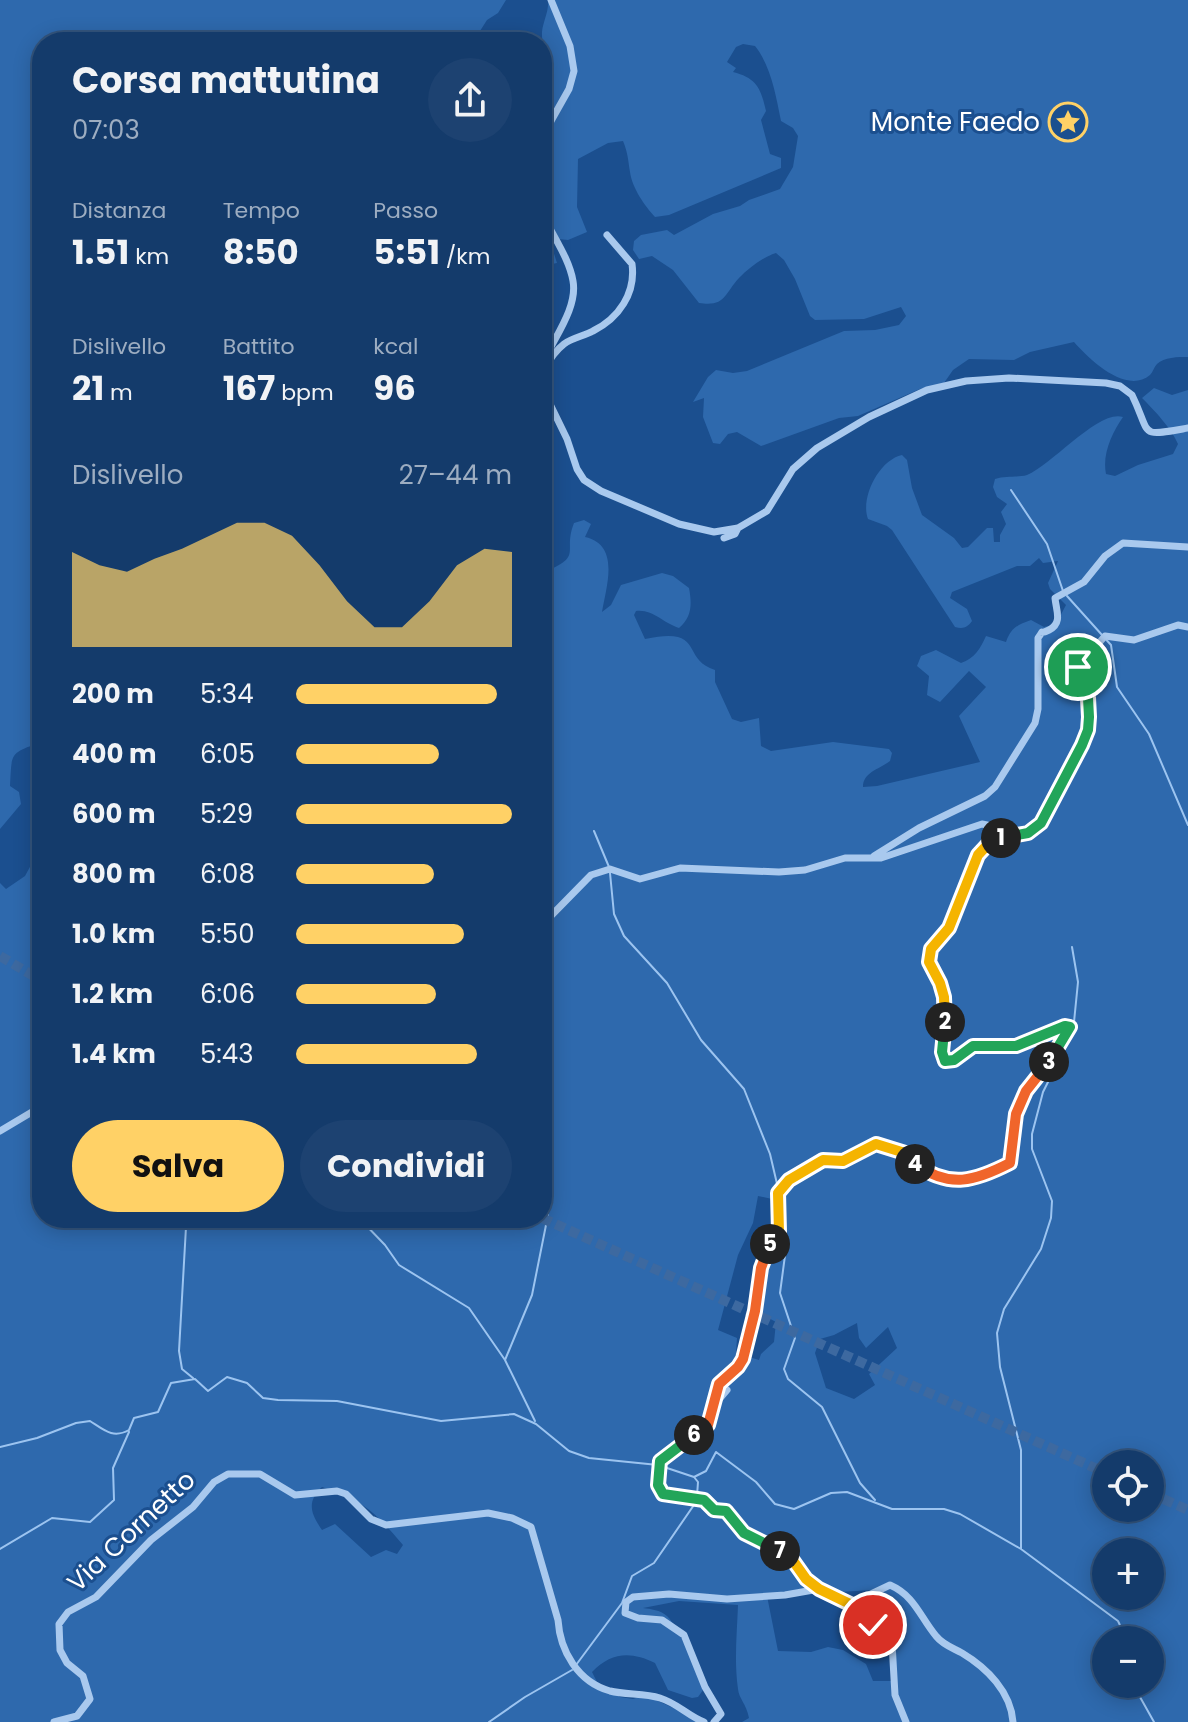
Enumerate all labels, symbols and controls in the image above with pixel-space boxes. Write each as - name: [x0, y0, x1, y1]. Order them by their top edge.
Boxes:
- text: Corsa mattutina: [72, 55, 380, 106]
- button: share: [428, 58, 512, 142]
- place icon: Monte Faedo: [1047, 101, 1089, 143]
- place label: Monte Faedo: [871, 104, 1040, 140]
- text: 07:03: [72, 112, 140, 148]
- text: Distanza: [72, 195, 166, 226]
- text: Tempo: [223, 195, 300, 226]
- text: Passo: [373, 195, 438, 226]
- text: 1.51: [72, 228, 129, 276]
- text: 8:50: [223, 228, 299, 276]
- text: 5:51: [373, 228, 440, 276]
- text: km: [129, 241, 169, 272]
- text: /km: [440, 241, 490, 272]
- text: Dislivello: [72, 331, 166, 362]
- text: Battito: [223, 331, 295, 362]
- text: kcal: [373, 331, 418, 362]
- text: 21: [72, 364, 104, 412]
- text: 167: [223, 364, 275, 412]
- text: 96: [373, 364, 416, 412]
- text: m: [104, 377, 133, 408]
- text: bpm: [275, 377, 334, 408]
- text: Dislivello: [72, 457, 183, 493]
- text: 27–44 m: [399, 457, 512, 493]
- pin: [1044, 633, 1112, 701]
- icon: arrive: [1056, 645, 1100, 689]
- text: 200 m: [72, 676, 154, 712]
- text: 5:34: [200, 676, 254, 712]
- text: 400 m: [72, 736, 157, 772]
- text: 6:05: [200, 736, 255, 772]
- text: 600 m: [72, 796, 156, 832]
- text: 5:29: [200, 796, 253, 832]
- pin: 1: [981, 818, 1021, 858]
- text: 1: [997, 822, 1005, 853]
- text: 800 m: [72, 856, 156, 892]
- text: 6:08: [200, 856, 255, 892]
- text: 1.0 km: [72, 916, 155, 952]
- text: 5:50: [200, 916, 255, 952]
- text: 1.2 km: [72, 976, 153, 1012]
- text: 6:06: [200, 976, 255, 1012]
- pin: 2: [925, 1002, 965, 1042]
- text: 2: [939, 1006, 951, 1037]
- text: 1.4 km: [72, 1036, 156, 1072]
- text: 5:43: [200, 1036, 254, 1072]
- pin: 3: [1029, 1042, 1069, 1082]
- text: 3: [1042, 1046, 1056, 1077]
- button: Salva: [72, 1120, 284, 1212]
- button: Condividi: [300, 1120, 512, 1212]
- pin: 4: [895, 1144, 935, 1184]
- text: 4: [908, 1148, 922, 1179]
- pin: 5: [750, 1224, 790, 1264]
- text: 5: [763, 1228, 777, 1259]
- pin: 6: [674, 1415, 714, 1455]
- text: 6: [687, 1419, 701, 1450]
- map controls: [1092, 1450, 1164, 1698]
- button: locate: [1092, 1450, 1164, 1522]
- street label: Via Cornetto: [59, 1462, 203, 1600]
- pin: 7: [760, 1531, 800, 1571]
- text: 7: [774, 1535, 786, 1566]
- button: +: [1092, 1538, 1164, 1610]
- pin: [839, 1591, 907, 1659]
- icon: check: [851, 1603, 895, 1647]
- button: −: [1092, 1626, 1164, 1698]

